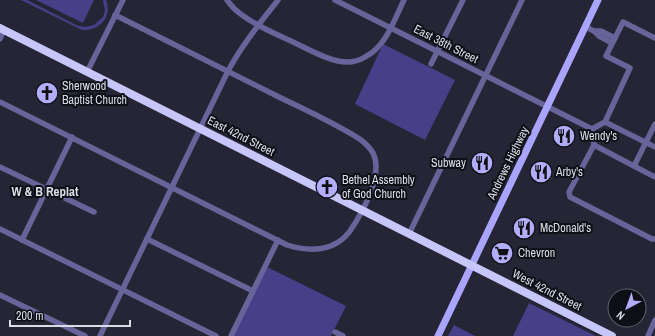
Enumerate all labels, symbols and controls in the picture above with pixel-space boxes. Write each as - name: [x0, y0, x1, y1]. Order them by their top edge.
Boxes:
- street label: East 38th Street: [411, 21, 481, 67]
- place label: Sherwood Baptist Church: [62, 78, 127, 108]
- church icon: Sherwood Baptist Church: [34, 80, 60, 106]
- street label: East 42nd Street: [205, 112, 278, 160]
- restaurant icon: Wendy's: [551, 123, 577, 149]
- street label: Andrews Highway: [483, 124, 533, 203]
- place label: Wendy's: [580, 128, 617, 144]
- restaurant icon: Subway: [469, 150, 495, 176]
- place label: Subway: [431, 155, 466, 171]
- restaurant icon: Arby's: [528, 159, 554, 185]
- place label: Arby's: [555, 164, 583, 180]
- place label: Bethel Assembly of God Church: [342, 172, 415, 202]
- church icon: Bethel Assembly of God Church: [314, 174, 340, 200]
- district label: W & B Replat: [12, 183, 79, 200]
- restaurant icon: McDonald's: [511, 215, 537, 241]
- place label: McDonald's: [540, 220, 591, 236]
- supermarket icon: Chevron: [489, 240, 515, 266]
- place label: Chevron: [518, 245, 555, 261]
- street label: West 42nd Street: [510, 266, 585, 314]
- north arrow: [607, 288, 647, 328]
- scale bar: [10, 302, 130, 328]
- text: 200 m: [16, 308, 43, 324]
- text: N: [613, 308, 627, 323]

